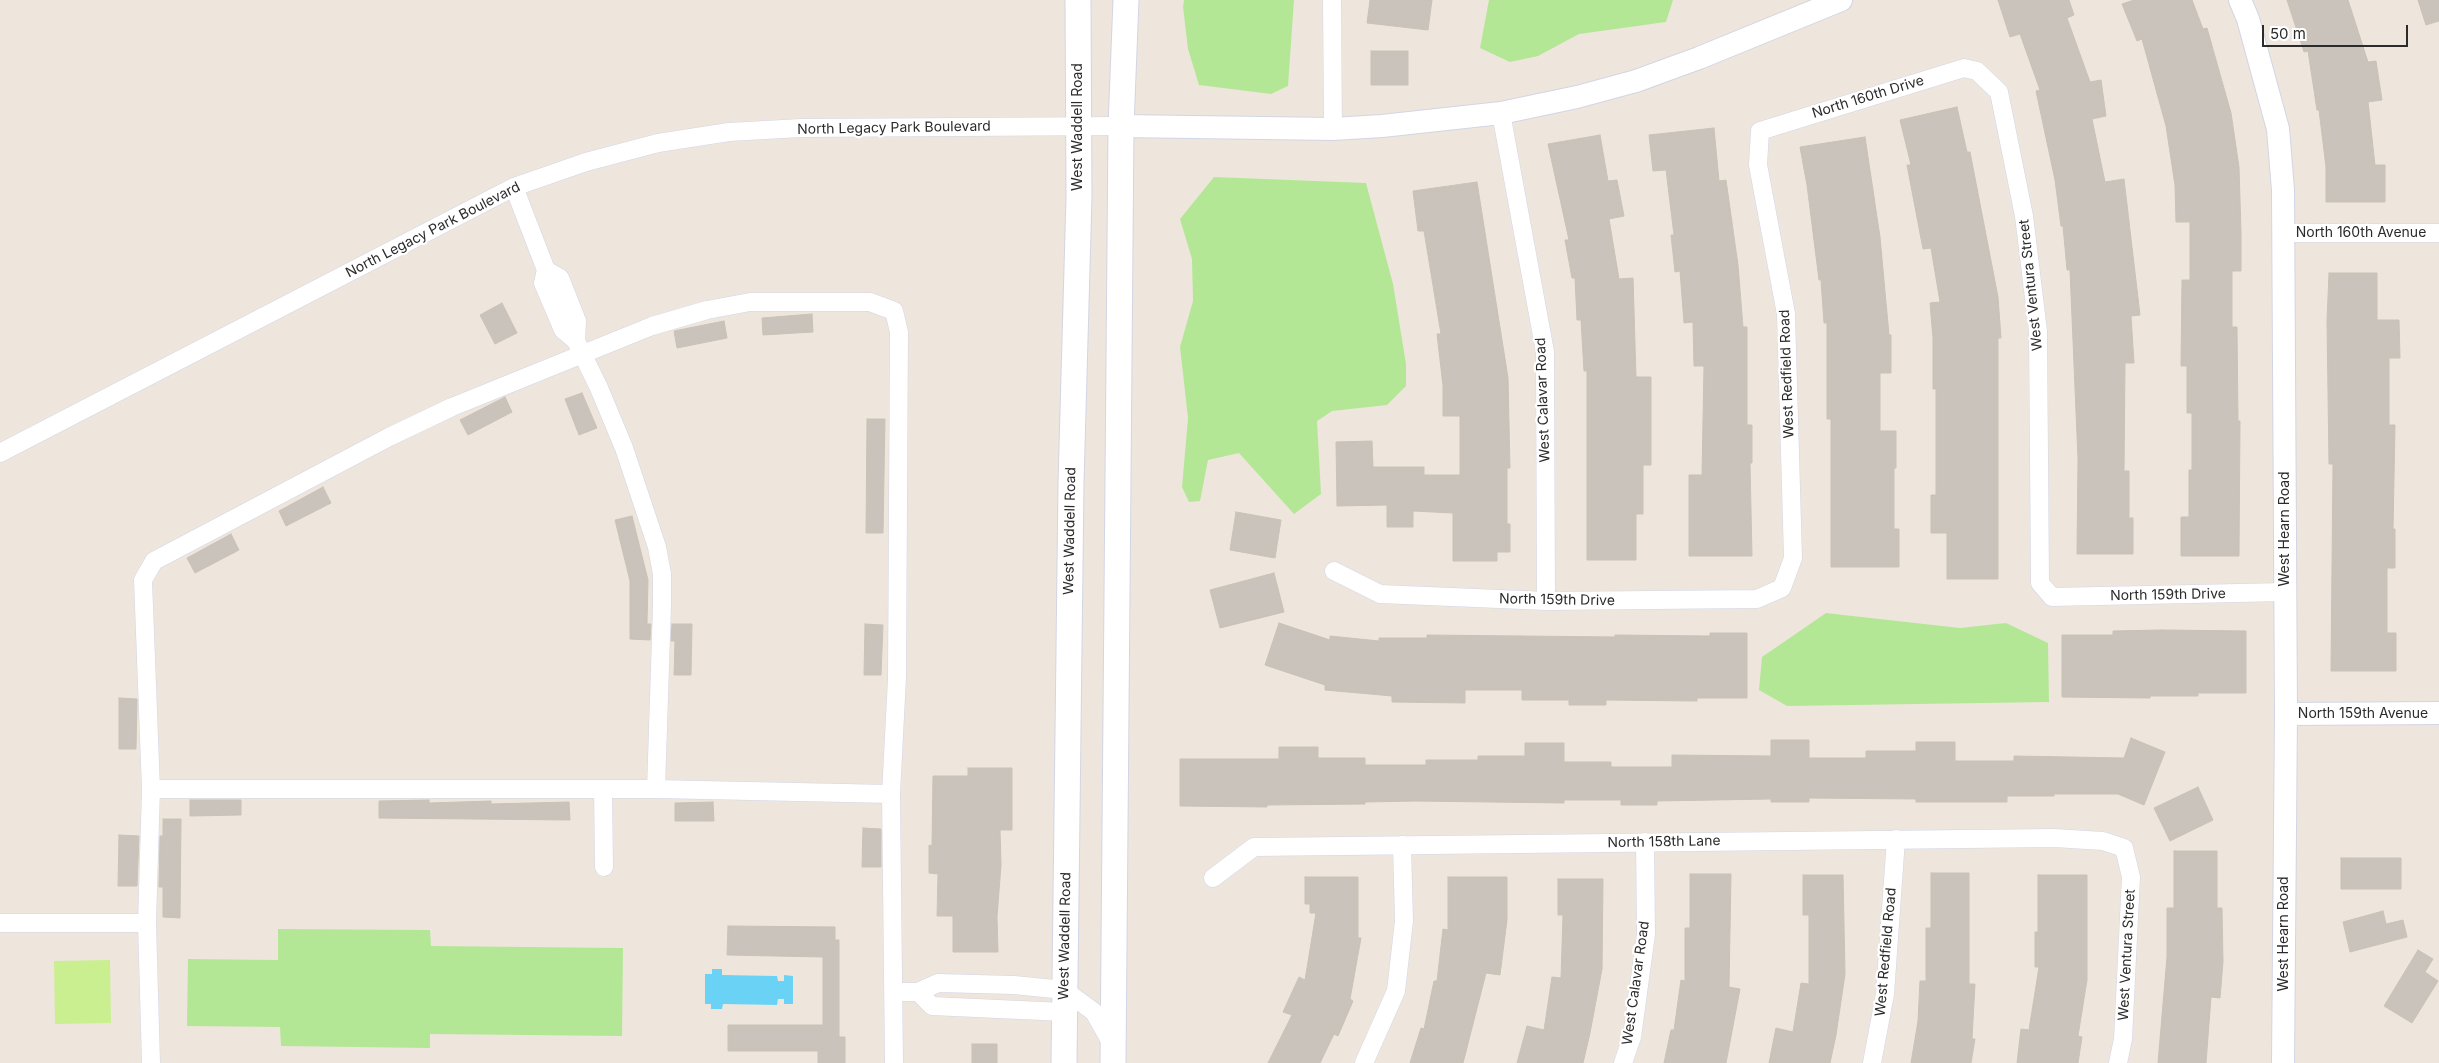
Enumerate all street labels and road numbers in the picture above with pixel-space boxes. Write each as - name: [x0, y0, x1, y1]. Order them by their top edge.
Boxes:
- street label: West Waddell Road: [1070, 63, 1086, 191]
- street label: North 160th Drive: [1810, 72, 1926, 122]
- street label: North Legacy Park Boulevard: [797, 118, 991, 138]
- street label: North Legacy Park Boulevard: [343, 179, 523, 281]
- street label: West Ventura Street: [2016, 218, 2046, 352]
- street label: North 160th Avenue: [2296, 225, 2426, 241]
- street label: West Redfield Road: [1776, 309, 1798, 439]
- street label: West Calavar Road: [1532, 337, 1554, 463]
- street label: West Waddell Road: [1060, 467, 1080, 595]
- street label: West Hearn Road: [2277, 471, 2293, 587]
- street label: North 159th Drive: [2110, 586, 2226, 604]
- street label: North 159th Drive: [1499, 591, 1615, 609]
- street label: North 159th Avenue: [2298, 706, 2428, 722]
- street label: North 158th Lane: [1607, 833, 1721, 851]
- street label: West Waddell Road: [1055, 872, 1075, 1000]
- street label: West Hearn Road: [2276, 876, 2292, 992]
- street label: West Redfield Road: [1872, 887, 1900, 1017]
- street label: West Ventura Street: [2115, 889, 2139, 1021]
- street label: West Calavar Road: [1619, 920, 1653, 1046]

